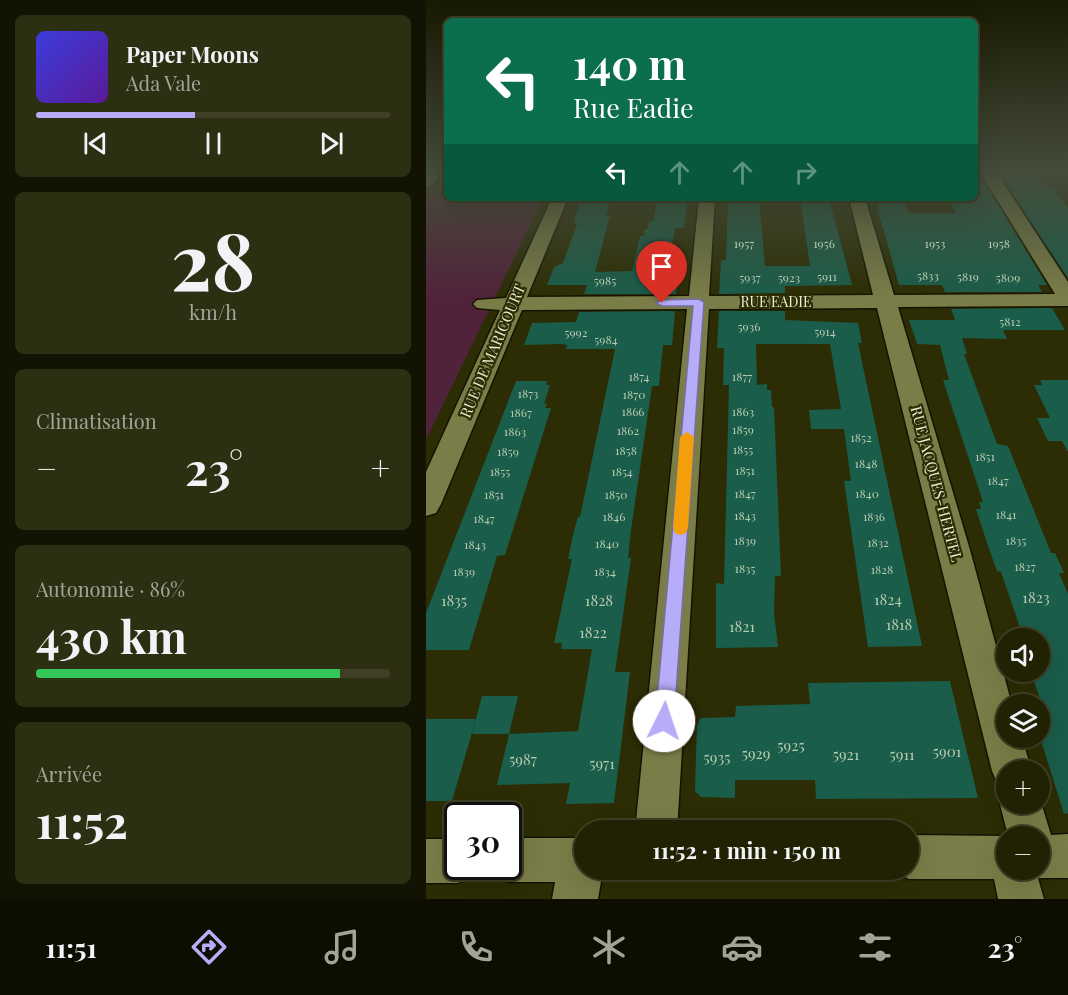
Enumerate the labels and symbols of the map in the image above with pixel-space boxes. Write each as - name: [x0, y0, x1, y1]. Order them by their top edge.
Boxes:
- house number: 1957: [734, 235, 754, 251]
- house number: 1956: [813, 235, 835, 251]
- house number: 1953: [925, 235, 945, 251]
- house number: 1958: [988, 235, 1010, 251]
- pin: [636, 241, 687, 303]
- house number: 5833: [917, 267, 939, 283]
- house number: 5911: [817, 268, 838, 284]
- house number: 5819: [957, 268, 979, 284]
- house number: 5937: [739, 269, 761, 285]
- house number: 5923: [778, 269, 800, 285]
- house number: 5809: [996, 269, 1020, 285]
- house number: 5985: [594, 272, 616, 288]
- street label: RUE DE MARICOURT: [455, 281, 529, 421]
- street label: RUE EADIE: [741, 292, 811, 311]
- house number: 5812: [999, 313, 1021, 329]
- house number: 5936: [738, 318, 760, 334]
- house number: 5914: [814, 323, 836, 339]
- house number: 5992: [565, 324, 588, 340]
- house number: 5984: [594, 331, 618, 347]
- house number: 1874: [628, 368, 650, 384]
- house number: 1877: [732, 368, 752, 384]
- house number: 1873: [518, 385, 538, 401]
- house number: 1870: [623, 386, 645, 402]
- house number: 1866: [621, 403, 645, 419]
- house number: 1863: [732, 403, 754, 419]
- house number: 1867: [510, 404, 532, 420]
- street label: RUE JACQUES-HERTEL: [907, 404, 967, 564]
- house number: 1859: [732, 421, 754, 437]
- house number: 1862: [617, 422, 640, 438]
- house number: 1863: [504, 423, 526, 439]
- house number: 1852: [850, 429, 872, 445]
- house number: 1855: [733, 441, 753, 457]
- house number: 1858: [615, 442, 637, 458]
- house number: 1859: [497, 443, 519, 459]
- house number: 1851: [975, 448, 996, 464]
- house number: 1848: [855, 455, 877, 471]
- house number: 1851: [735, 462, 756, 478]
- house number: 1855: [490, 463, 510, 479]
- house number: 1854: [611, 463, 633, 479]
- house number: 1847: [987, 472, 1009, 488]
- house number: 1847: [734, 485, 756, 501]
- house number: 1840: [855, 485, 879, 501]
- house number: 1851: [484, 486, 505, 502]
- house number: 1850: [605, 486, 627, 502]
- house number: 1841: [995, 506, 1017, 522]
- house number: 1843: [734, 507, 756, 523]
- house number: 1846: [603, 508, 625, 524]
- house number: 1836: [863, 508, 885, 524]
- house number: 1847: [473, 510, 495, 526]
- house number: 1839: [734, 532, 756, 548]
- house number: 1835: [1006, 532, 1026, 548]
- house number: 1832: [867, 534, 889, 550]
- house number: 1840: [595, 535, 619, 551]
- house number: 1843: [464, 536, 486, 552]
- house number: 1827: [1014, 558, 1036, 574]
- house number: 1835: [735, 560, 755, 576]
- house number: 1828: [871, 561, 893, 577]
- house number: 1839: [453, 563, 475, 579]
- house number: 1834: [594, 563, 616, 579]
- house number: 1823: [1022, 587, 1050, 607]
- house number: 1824: [874, 589, 902, 609]
- house number: 1835: [441, 590, 467, 610]
- house number: 1828: [585, 590, 613, 610]
- house number: 1818: [886, 614, 913, 634]
- house number: 1821: [729, 616, 755, 636]
- house number: 1822: [579, 622, 607, 642]
- position arrow: [632, 689, 696, 753]
- house number: 5925: [777, 735, 805, 755]
- house number: 5901: [933, 741, 962, 761]
- house number: 5929: [742, 743, 770, 763]
- house number: 5921: [833, 744, 860, 764]
- house number: 5911: [890, 744, 915, 764]
- house number: 5935: [704, 747, 730, 767]
- house number: 5987: [509, 749, 537, 769]
- house number: 5971: [589, 753, 615, 773]
- speed limit sign: 30: [444, 802, 522, 880]

